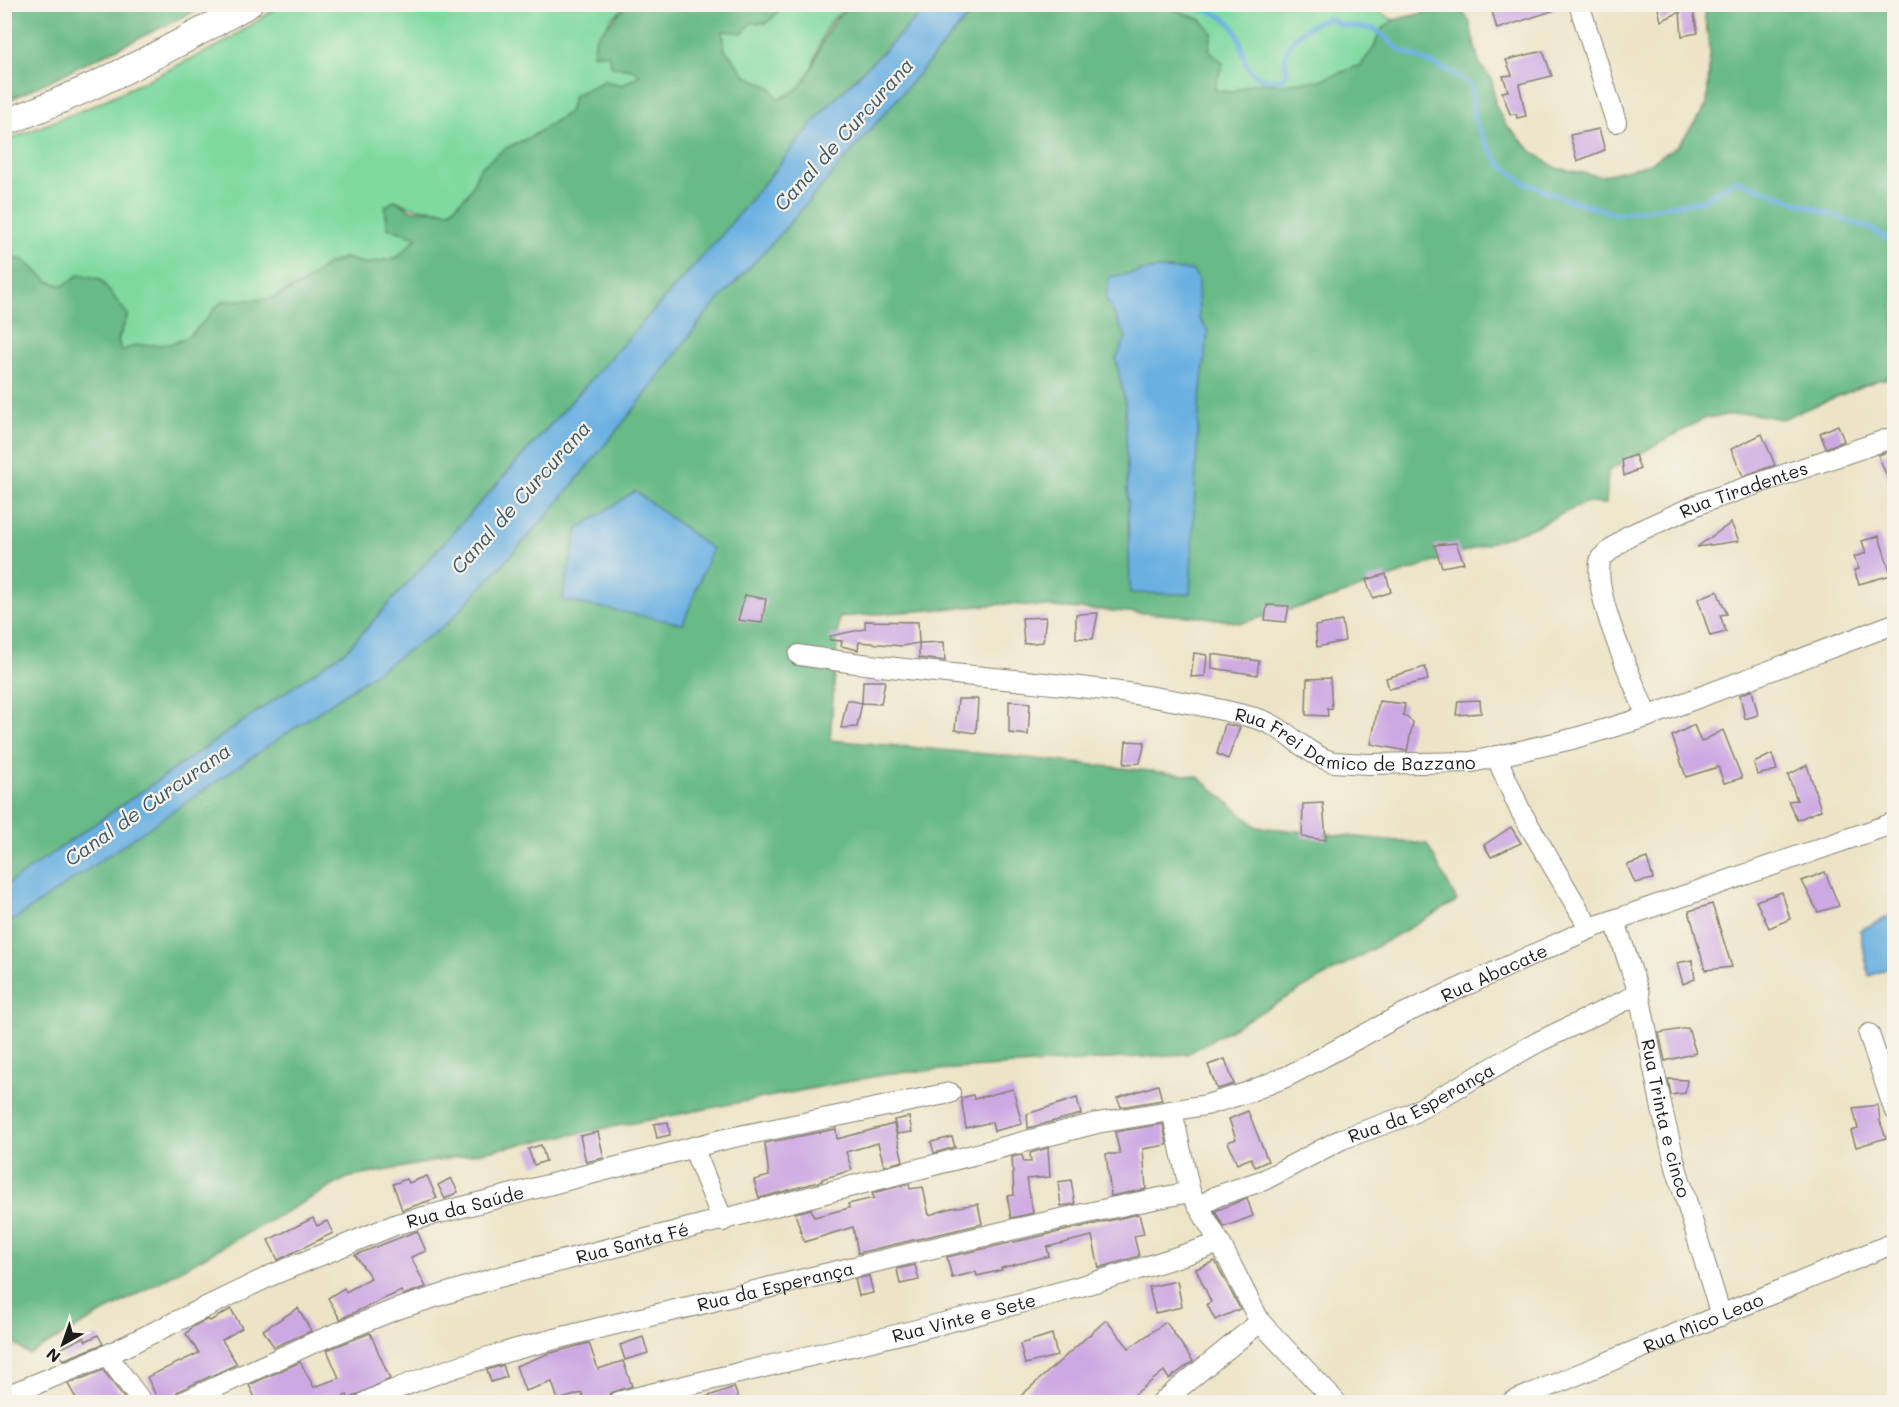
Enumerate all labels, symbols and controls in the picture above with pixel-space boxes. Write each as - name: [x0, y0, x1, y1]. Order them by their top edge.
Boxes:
- water label: Canal de Curcurana: [767, 52, 919, 216]
- water label: Canal de Curcurana: [444, 415, 596, 579]
- street label: Rua Tiradentes: [1675, 455, 1811, 523]
- street label: Rua Frei Damico de Bazzano: [1232, 701, 1476, 776]
- water label: Canal de Curcurana: [59, 737, 235, 871]
- street label: Rua Abacate: [1437, 938, 1551, 1007]
- street label: Rua Trinta e cinco: [1636, 1037, 1697, 1201]
- street label: Rua da Esperança: [1345, 1057, 1499, 1148]
- street label: Rua da Saúde: [404, 1180, 527, 1233]
- street label: Rua Santa Fé: [573, 1217, 691, 1269]
- street label: Rua da Esperança: [695, 1256, 856, 1316]
- street label: Rua Vinte e Sete: [889, 1287, 1038, 1348]
- street label: Rua Mico Leao: [1639, 1287, 1767, 1358]
- north arrow: [33, 1314, 93, 1374]
- text: N: [42, 1344, 64, 1368]

